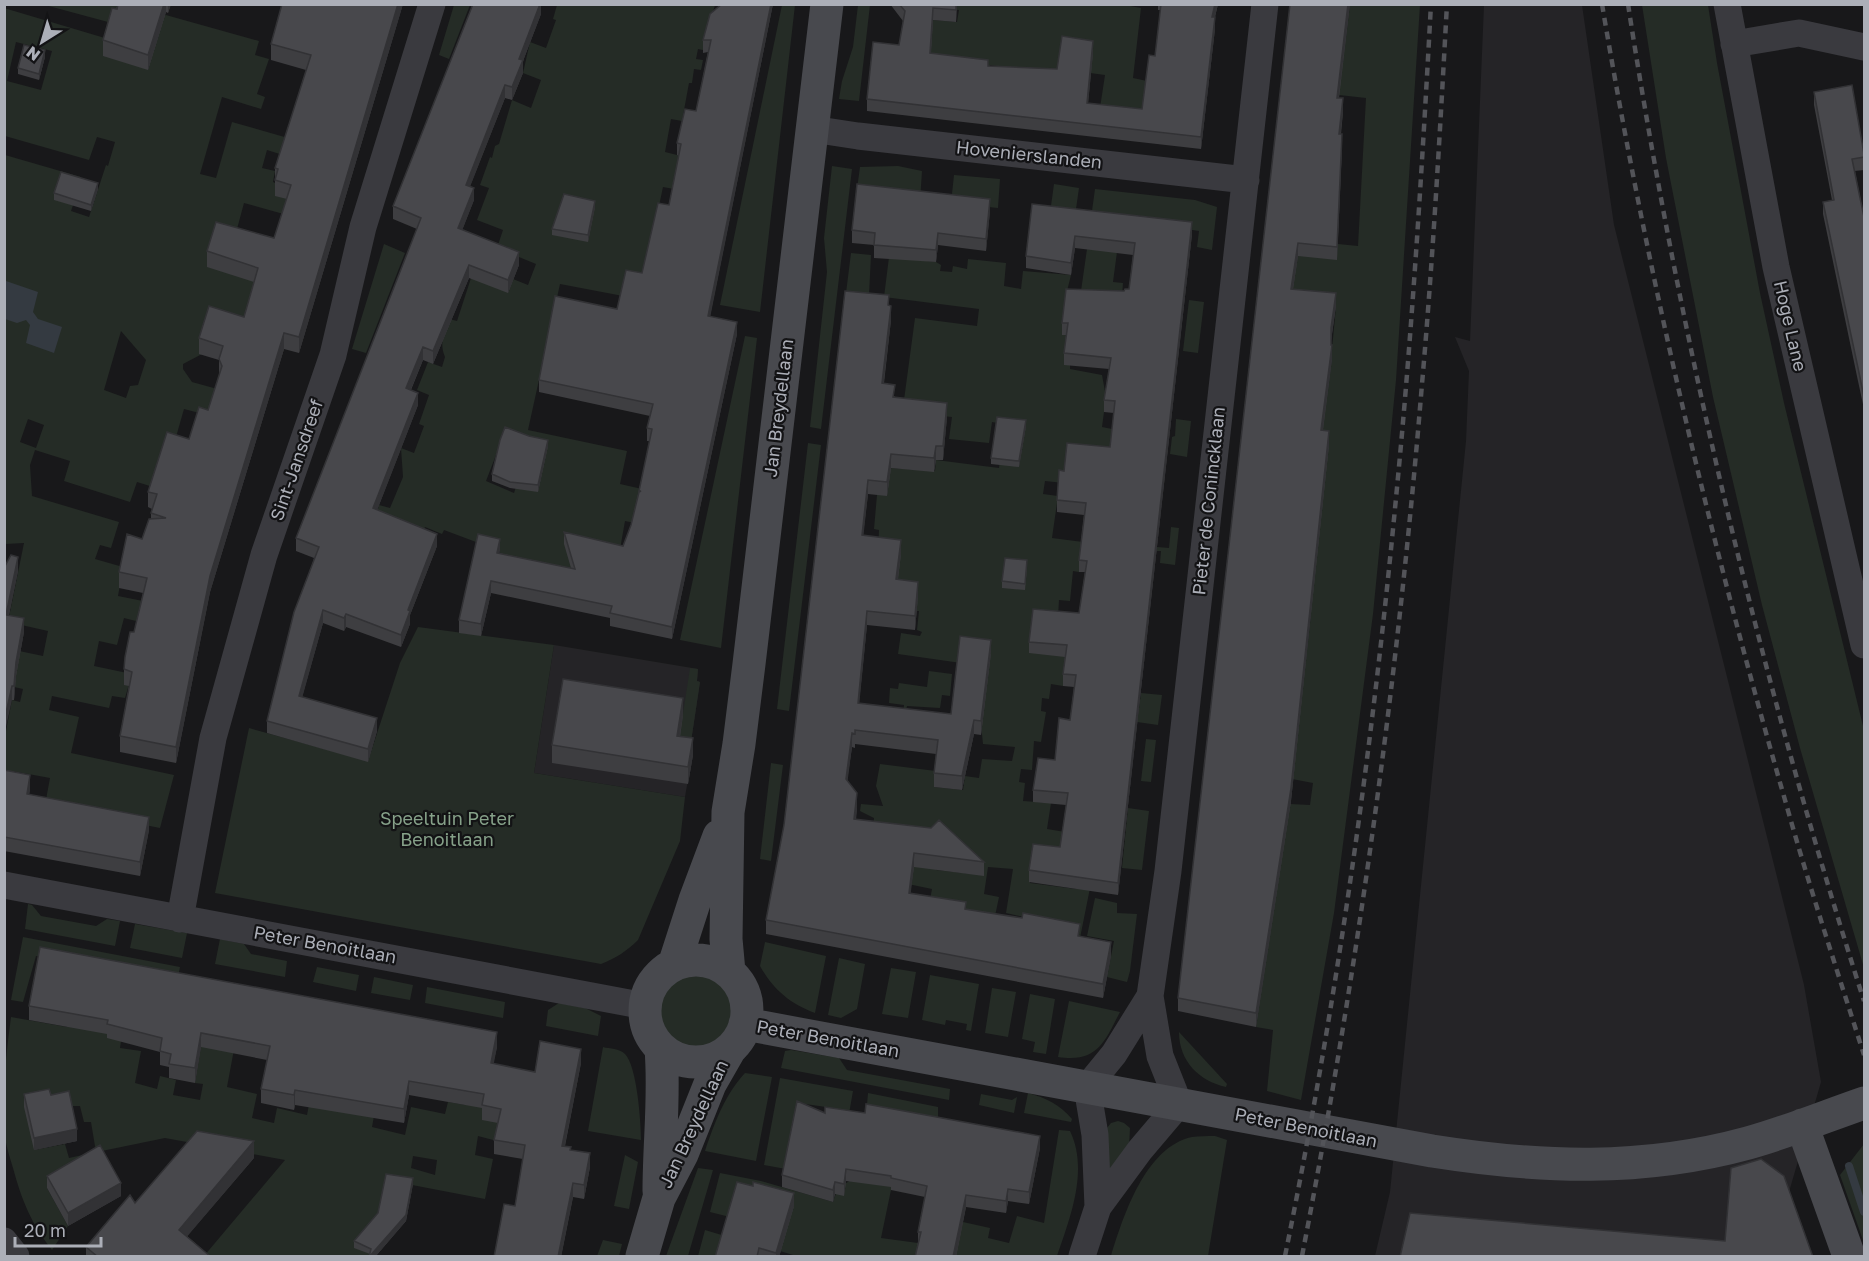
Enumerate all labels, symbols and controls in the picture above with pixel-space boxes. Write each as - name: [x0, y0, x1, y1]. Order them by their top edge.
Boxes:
- north arrow: [12, 12, 72, 72]
- text: N: [22, 42, 44, 66]
- street label: Hovenierslanden: [955, 135, 1103, 173]
- street label: Hoge Lane: [1770, 278, 1812, 373]
- street label: Jan Breydellaan: [759, 338, 797, 478]
- street label: Sint-Jansdreef: [265, 396, 327, 523]
- street label: Pieter de Conincklaan: [1187, 406, 1229, 596]
- park label: Speeltuin Peter Benoitlaan: [380, 807, 514, 850]
- street label: Peter Benoitlaan: [252, 921, 398, 967]
- street label: Peter Benoitlaan: [755, 1015, 901, 1061]
- street label: Jan Breydellaan: [654, 1056, 732, 1191]
- street label: Peter Benoitlaan: [1233, 1102, 1379, 1152]
- scale bar: [15, 1210, 100, 1248]
- text: 20 m: [24, 1219, 66, 1241]

